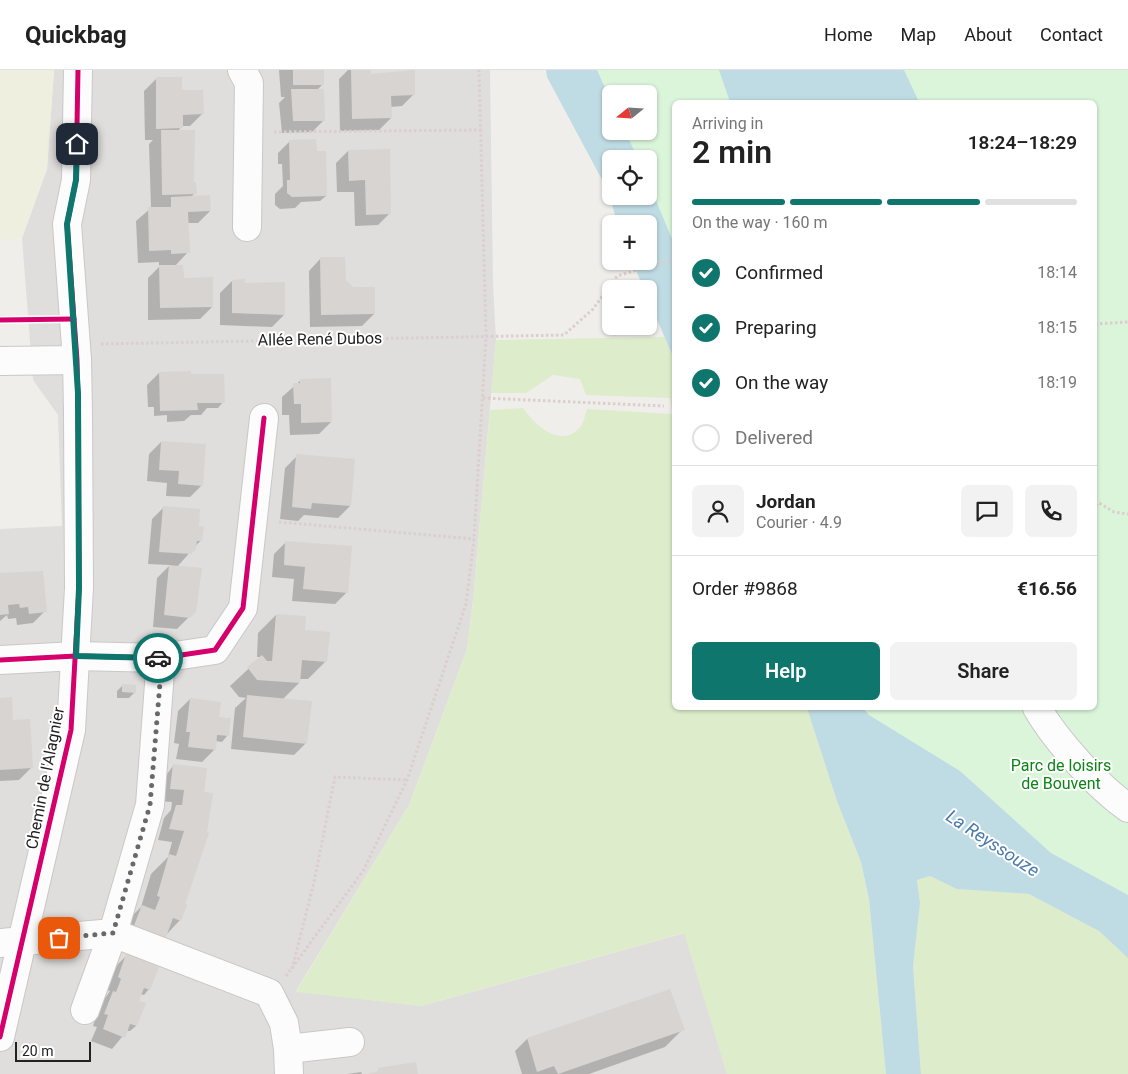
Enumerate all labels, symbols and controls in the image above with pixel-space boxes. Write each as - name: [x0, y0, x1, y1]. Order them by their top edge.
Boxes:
- text: Quickbag: [25, 21, 127, 49]
- text: Home: [824, 24, 873, 45]
- text: Map: [901, 24, 936, 45]
- text: About: [964, 24, 1012, 45]
- text: Contact: [1040, 24, 1103, 45]
- north arrow: [602, 85, 658, 140]
- map controls: [602, 85, 657, 335]
- text: Arriving in: [692, 114, 763, 133]
- pin: [56, 123, 98, 165]
- icon: home: [63, 130, 91, 158]
- text: 18:24–18:29: [968, 131, 1077, 154]
- text: 2 min: [692, 133, 772, 171]
- button: locate: [602, 150, 657, 205]
- text: On the way · 160 m: [692, 213, 828, 232]
- button: +: [602, 215, 657, 270]
- icon: check: [692, 259, 720, 287]
- text: Confirmed: [735, 261, 823, 284]
- text: 18:14: [1037, 263, 1077, 282]
- button: −: [602, 280, 657, 335]
- icon: check: [692, 314, 720, 342]
- text: Preparing: [735, 316, 817, 339]
- text: 18:15: [1037, 318, 1077, 337]
- street label: Allée René Dubos: [258, 328, 382, 350]
- icon: check: [692, 369, 720, 397]
- text: On the way: [735, 371, 828, 394]
- text: 18:19: [1037, 373, 1077, 392]
- text: Delivered: [735, 426, 813, 449]
- button: person: [692, 485, 744, 537]
- button: chat: [961, 485, 1013, 537]
- button: phone: [1025, 485, 1077, 537]
- text: Jordan: [756, 490, 816, 513]
- text: Courier · 4.9: [756, 513, 842, 532]
- text: Order #9868: [692, 577, 798, 600]
- text: €16.56: [1017, 577, 1077, 600]
- courier: [133, 633, 183, 683]
- button: Help: [692, 642, 880, 700]
- button: Share: [890, 642, 1077, 700]
- icon: car: [144, 644, 172, 672]
- street label: Chemin de l'Alagnier: [22, 705, 68, 851]
- park label: Parc de loisirs de Bouvent: [1011, 756, 1111, 793]
- water label: La Reyssouze: [942, 805, 1044, 881]
- pin: [38, 917, 80, 959]
- icon: bag: [45, 924, 73, 952]
- scale bar: [15, 1039, 91, 1062]
- text: 20 m: [22, 1043, 54, 1059]

